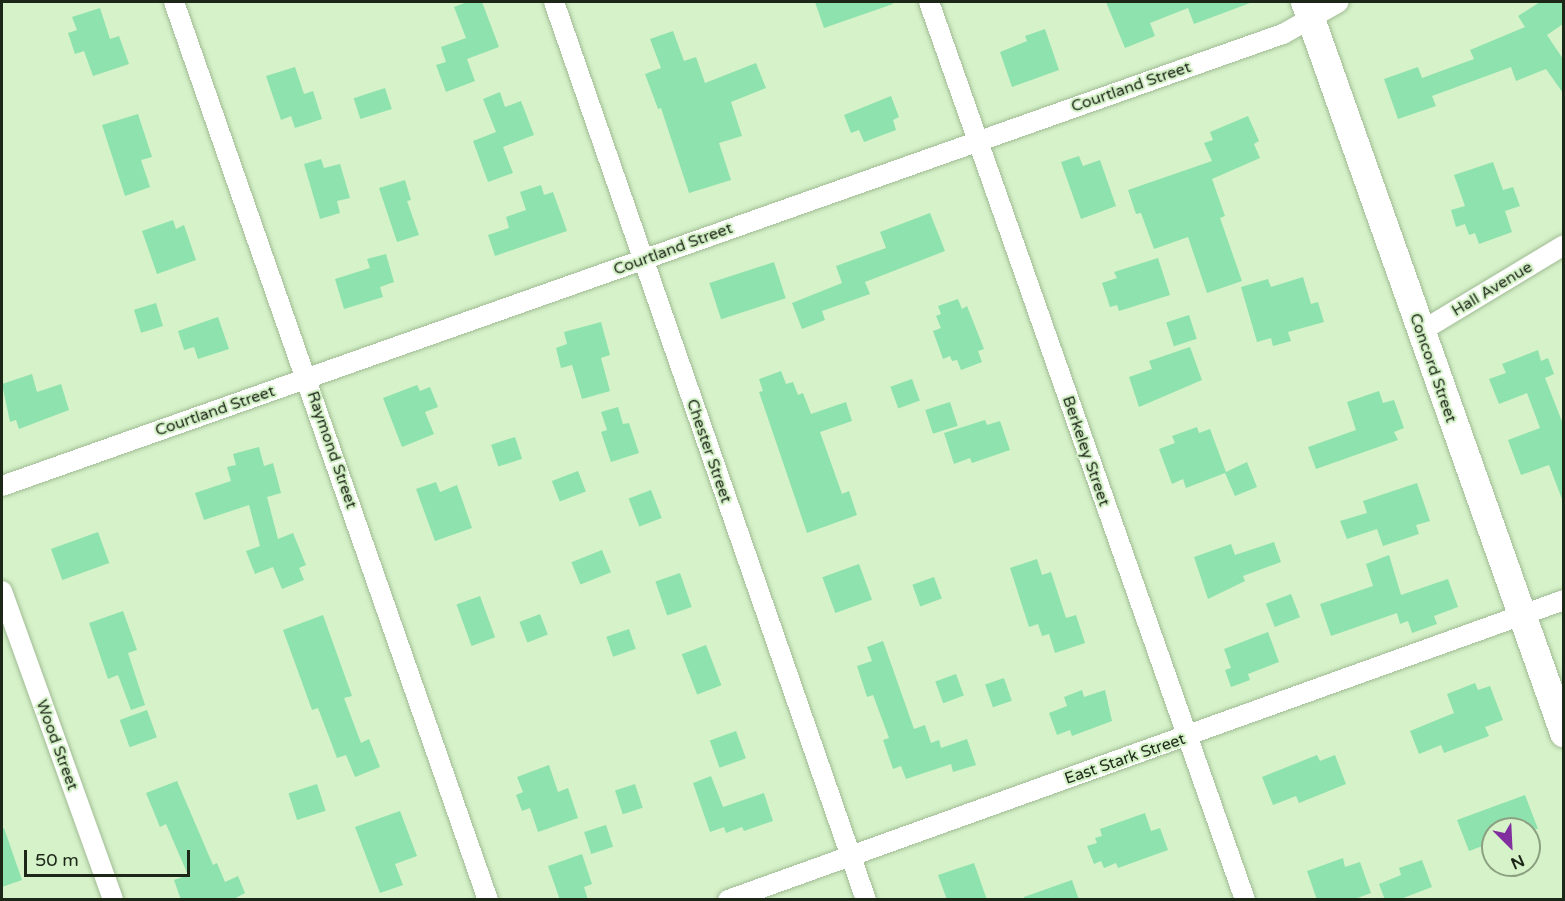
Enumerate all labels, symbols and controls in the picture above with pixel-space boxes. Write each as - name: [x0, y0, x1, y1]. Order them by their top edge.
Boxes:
- street label: Courtland Street: [1069, 58, 1193, 116]
- street label: Courtland Street: [611, 219, 735, 279]
- street label: Hall Avenue: [1448, 257, 1536, 321]
- street label: Concord Street: [1405, 311, 1461, 425]
- street label: Courtland Street: [153, 382, 277, 440]
- street label: Raymond Street: [303, 389, 361, 511]
- street label: Berkeley Street: [1058, 393, 1114, 509]
- street label: Chester Street: [682, 397, 736, 505]
- street label: Wood Street: [32, 697, 82, 793]
- street label: East Stark Street: [1062, 729, 1188, 789]
- north arrow: [1481, 817, 1541, 877]
- scale bar: [27, 838, 194, 876]
- text: 50 m: [35, 849, 79, 871]
- text: N: [1508, 850, 1527, 873]

